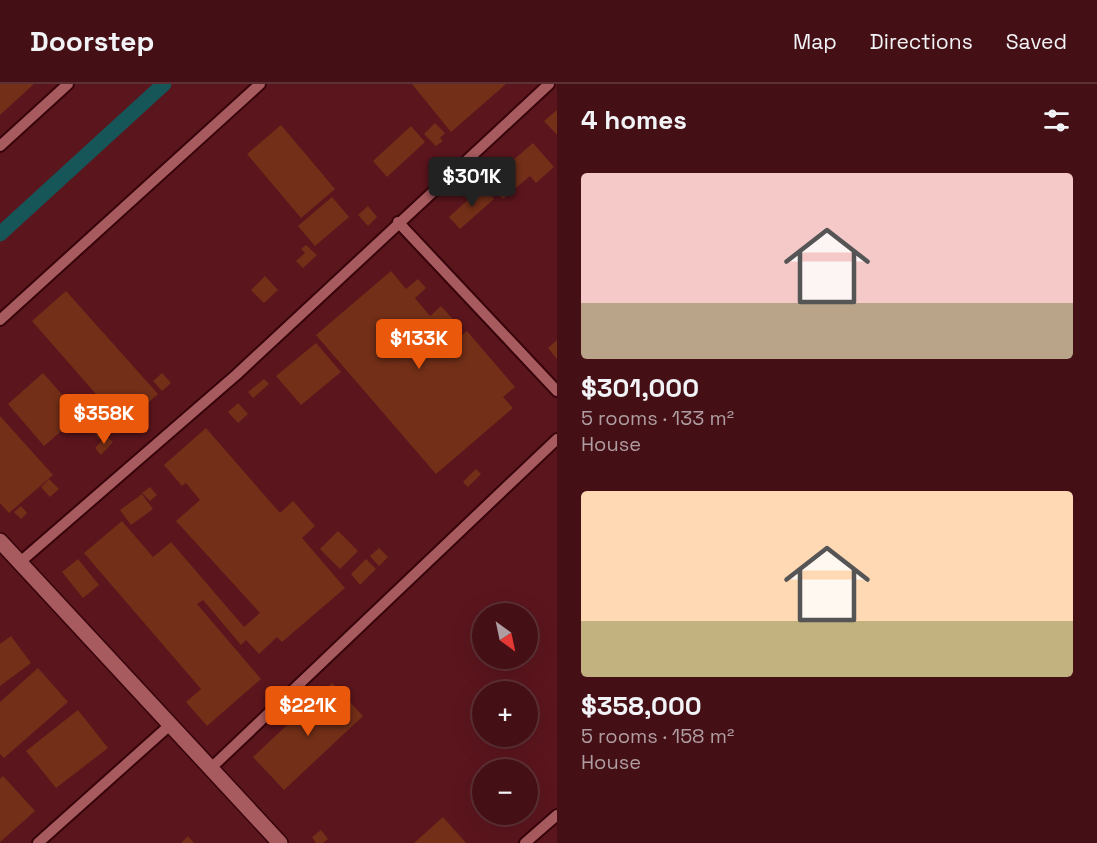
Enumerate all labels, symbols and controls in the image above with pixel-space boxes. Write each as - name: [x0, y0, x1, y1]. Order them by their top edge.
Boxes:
- text: Doorstep: [30, 23, 154, 59]
- text: Map: [793, 28, 837, 55]
- text: Directions: [870, 28, 973, 55]
- text: Saved: [1006, 28, 1067, 55]
- text: 4 homes: [581, 103, 687, 137]
- icon: filters: [1040, 104, 1073, 137]
- pin: $301K: [430, 157, 514, 208]
- text: $301K: [443, 163, 501, 189]
- icon: home: [773, 212, 881, 320]
- pin: $133K: [377, 319, 461, 370]
- text: $133K: [390, 325, 448, 351]
- text: $301,000: [581, 371, 699, 405]
- pin: $358K: [62, 394, 146, 445]
- text: $358K: [74, 400, 134, 426]
- text: 5 rooms · 133 m²: [581, 405, 734, 431]
- text: House: [581, 431, 641, 457]
- icon: home: [773, 530, 881, 638]
- north arrow: [472, 603, 538, 669]
- map controls: [472, 603, 538, 825]
- button: +: [472, 681, 538, 747]
- pin: $221K: [266, 686, 350, 737]
- text: $358,000: [581, 689, 702, 723]
- text: $221K: [279, 692, 337, 718]
- text: 5 rooms · 158 m²: [581, 723, 734, 749]
- text: House: [581, 749, 641, 775]
- button: −: [472, 759, 538, 825]

